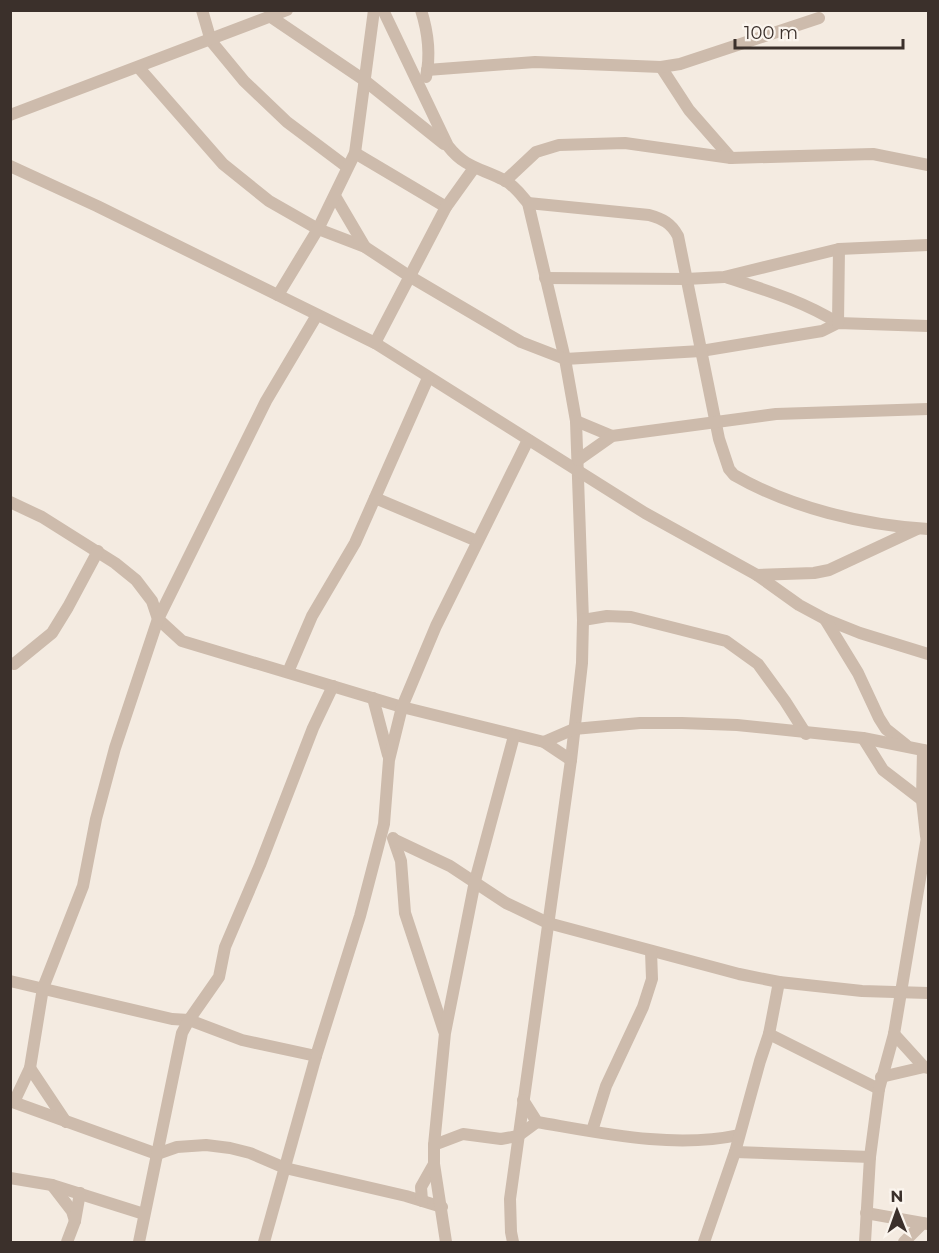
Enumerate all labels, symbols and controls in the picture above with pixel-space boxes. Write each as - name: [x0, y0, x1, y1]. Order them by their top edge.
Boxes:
- scale bar: [735, 12, 903, 50]
- text: 100 m: [744, 22, 798, 44]
- north arrow: [867, 1181, 927, 1241]
- text: N: [890, 1187, 903, 1206]

